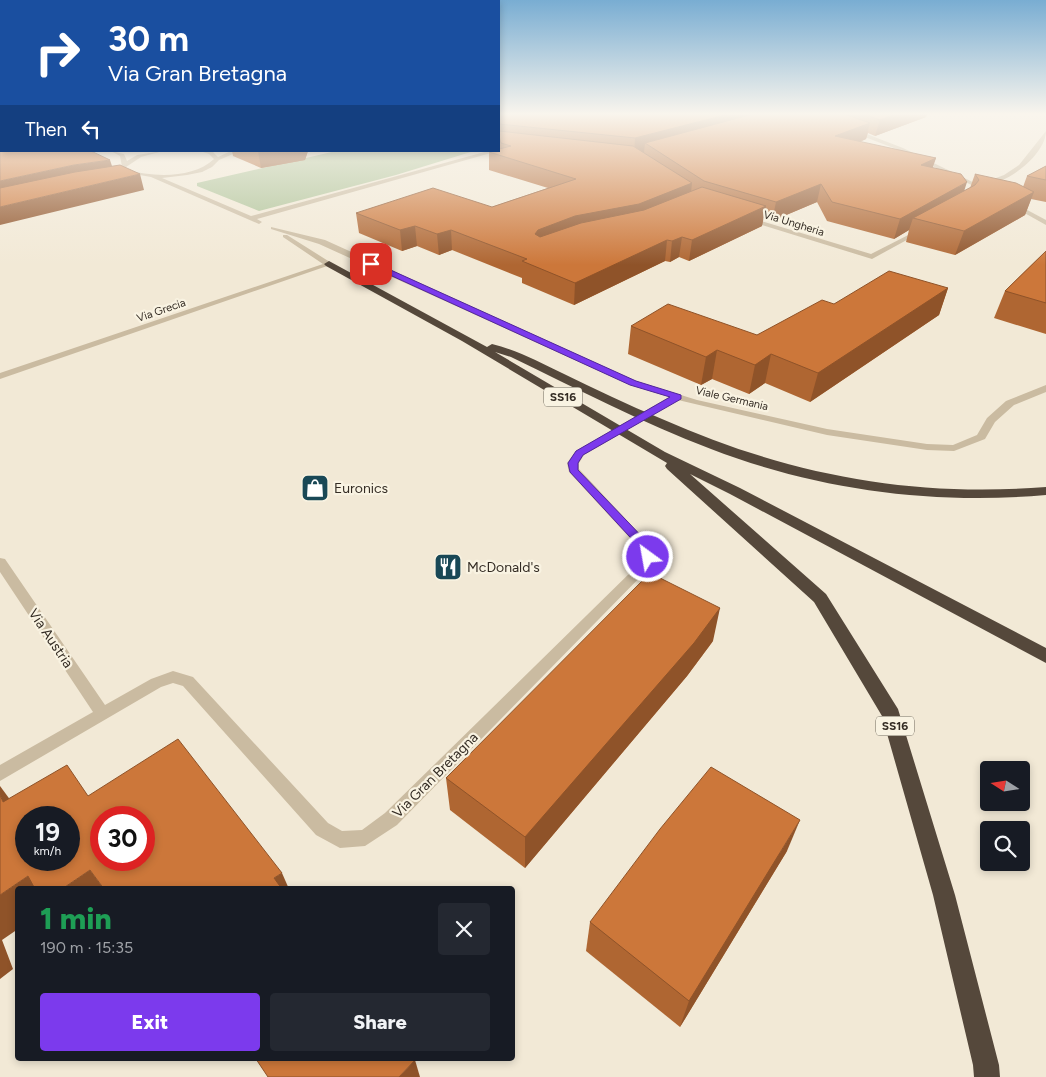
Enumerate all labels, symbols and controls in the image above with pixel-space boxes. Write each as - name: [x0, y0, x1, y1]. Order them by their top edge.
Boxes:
- text: 30 m: [108, 18, 189, 60]
- icon: right: [25, 20, 90, 85]
- text: Via Gran Bretagna: [108, 60, 287, 87]
- icon: left: [77, 115, 105, 143]
- text: Then: [25, 118, 67, 141]
- street label: Via Ungheria: [762, 208, 826, 239]
- pin: [350, 243, 392, 285]
- icon: arrive: [357, 250, 385, 278]
- street label: Via Grecia: [135, 296, 187, 325]
- street label: Viale Germania: [694, 384, 770, 413]
- road number: SS16: [544, 388, 582, 407]
- shop icon: Euronics: [300, 473, 330, 503]
- place label: Euronics: [334, 480, 388, 497]
- position arrow: [621, 530, 673, 582]
- restaurant icon: McDonald's: [433, 552, 463, 582]
- place label: McDonald's: [467, 559, 540, 576]
- street label: Via Austria: [25, 605, 77, 671]
- road number: SS16: [876, 716, 914, 736]
- street label: Via Gran Bretagna: [389, 729, 482, 822]
- north arrow: [980, 761, 1030, 811]
- map controls: [980, 761, 1030, 871]
- speed limit sign: 30: [90, 806, 155, 871]
- text: 19: [35, 817, 60, 847]
- button: search: [980, 821, 1030, 871]
- text: km/h: [34, 844, 61, 858]
- text: 1 min: [40, 900, 112, 937]
- button: close: [438, 903, 490, 955]
- text: 190 m · 15:35: [40, 938, 133, 957]
- button: Exit: [40, 993, 260, 1051]
- button: Share: [270, 993, 490, 1051]

